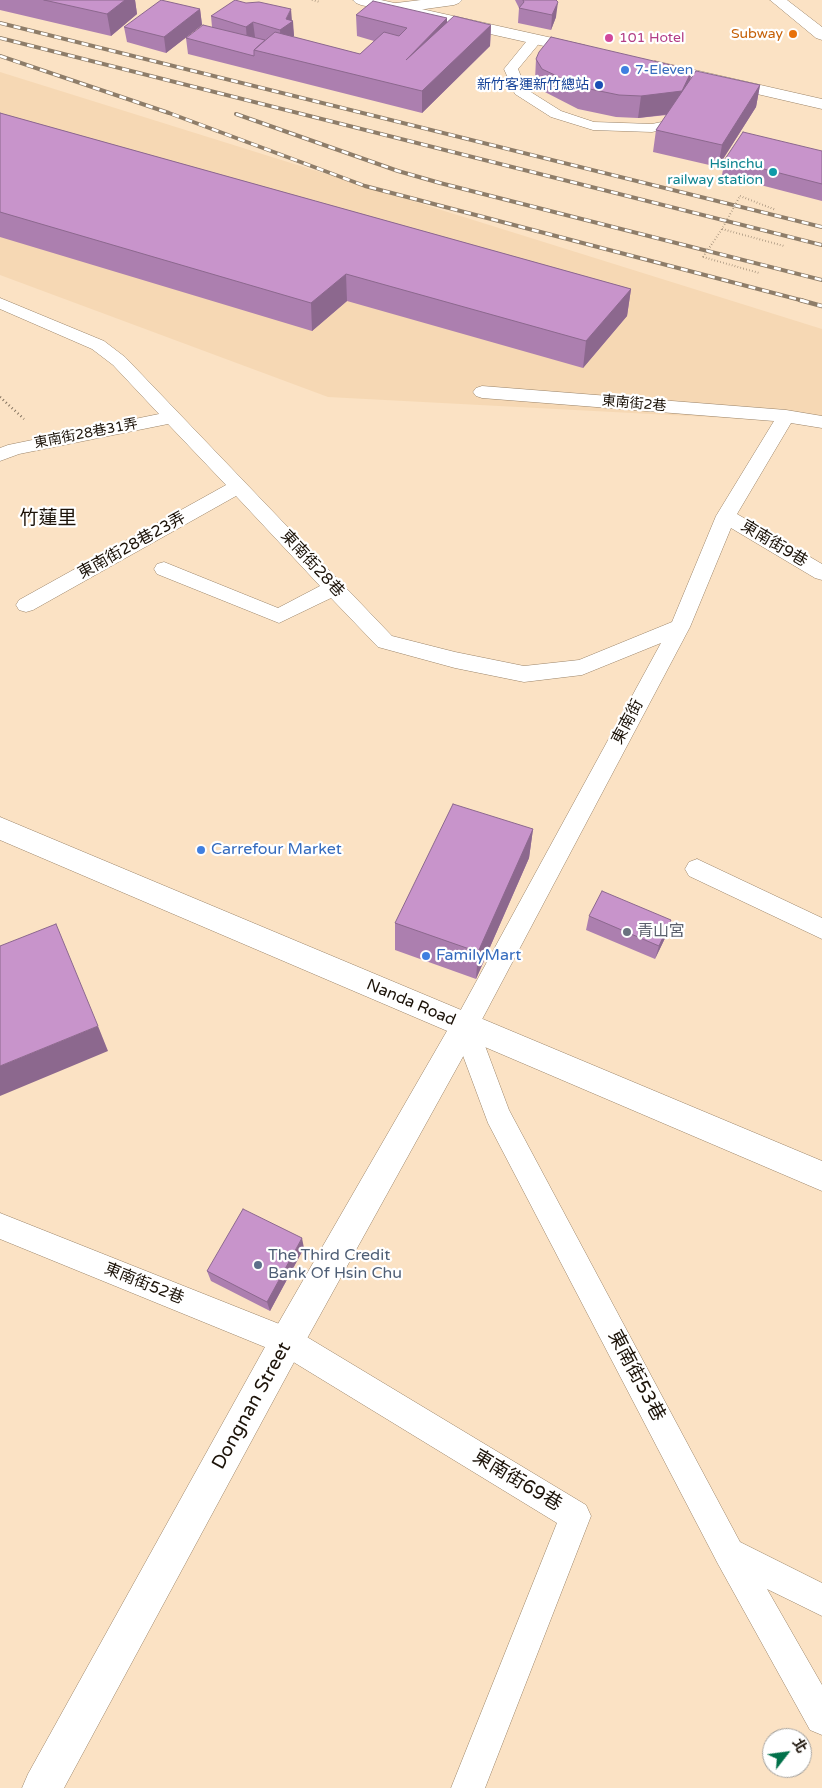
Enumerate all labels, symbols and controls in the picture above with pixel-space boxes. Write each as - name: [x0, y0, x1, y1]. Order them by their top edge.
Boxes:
- place label: Subway: [731, 26, 783, 42]
- marker: Subway: [787, 28, 799, 40]
- place label: 101 Hotel: [619, 30, 685, 46]
- marker: 101 Hotel: [603, 32, 615, 44]
- place label: 7-Eleven: [635, 62, 693, 78]
- marker: 7-Eleven: [619, 64, 631, 76]
- place label: 新竹客運新竹總站: [477, 77, 589, 93]
- marker: 新竹客運新竹總站: [593, 79, 605, 91]
- place label: Hsinchu railway station: [667, 156, 763, 188]
- marker: Hsinchu railway station: [767, 166, 779, 178]
- street label: 東南街2巷: [601, 393, 667, 415]
- street label: 東南街28巷31弄: [33, 416, 139, 452]
- district label: 竹蓮里: [20, 508, 76, 530]
- street label: 東南街28巷23弄: [75, 508, 189, 584]
- street label: 東南街9巷: [737, 517, 811, 571]
- street label: 東南街28巷: [276, 527, 348, 601]
- street label: 東南街: [608, 696, 648, 748]
- place label: Carrefour Market: [211, 840, 342, 860]
- marker: Carrefour Market: [195, 844, 207, 856]
- place label: 青山宮: [637, 922, 685, 942]
- marker: 青山宮: [621, 926, 633, 938]
- place label: FamilyMart: [436, 946, 521, 966]
- marker: FamilyMart: [420, 950, 432, 962]
- street label: Nanda Road: [364, 976, 458, 1030]
- place label: The Third Credit Bank Of Hsin Chu: [268, 1246, 402, 1284]
- street label: 東南街52巷: [101, 1259, 187, 1309]
- marker: The Third Credit Bank Of Hsin Chu: [252, 1259, 264, 1271]
- street label: 東南街53巷: [602, 1327, 670, 1425]
- street label: Dongnan Street: [208, 1338, 296, 1474]
- street label: 東南街69巷: [468, 1446, 566, 1516]
- north arrow: [762, 1728, 812, 1778]
- text: 北: [789, 1735, 810, 1756]

